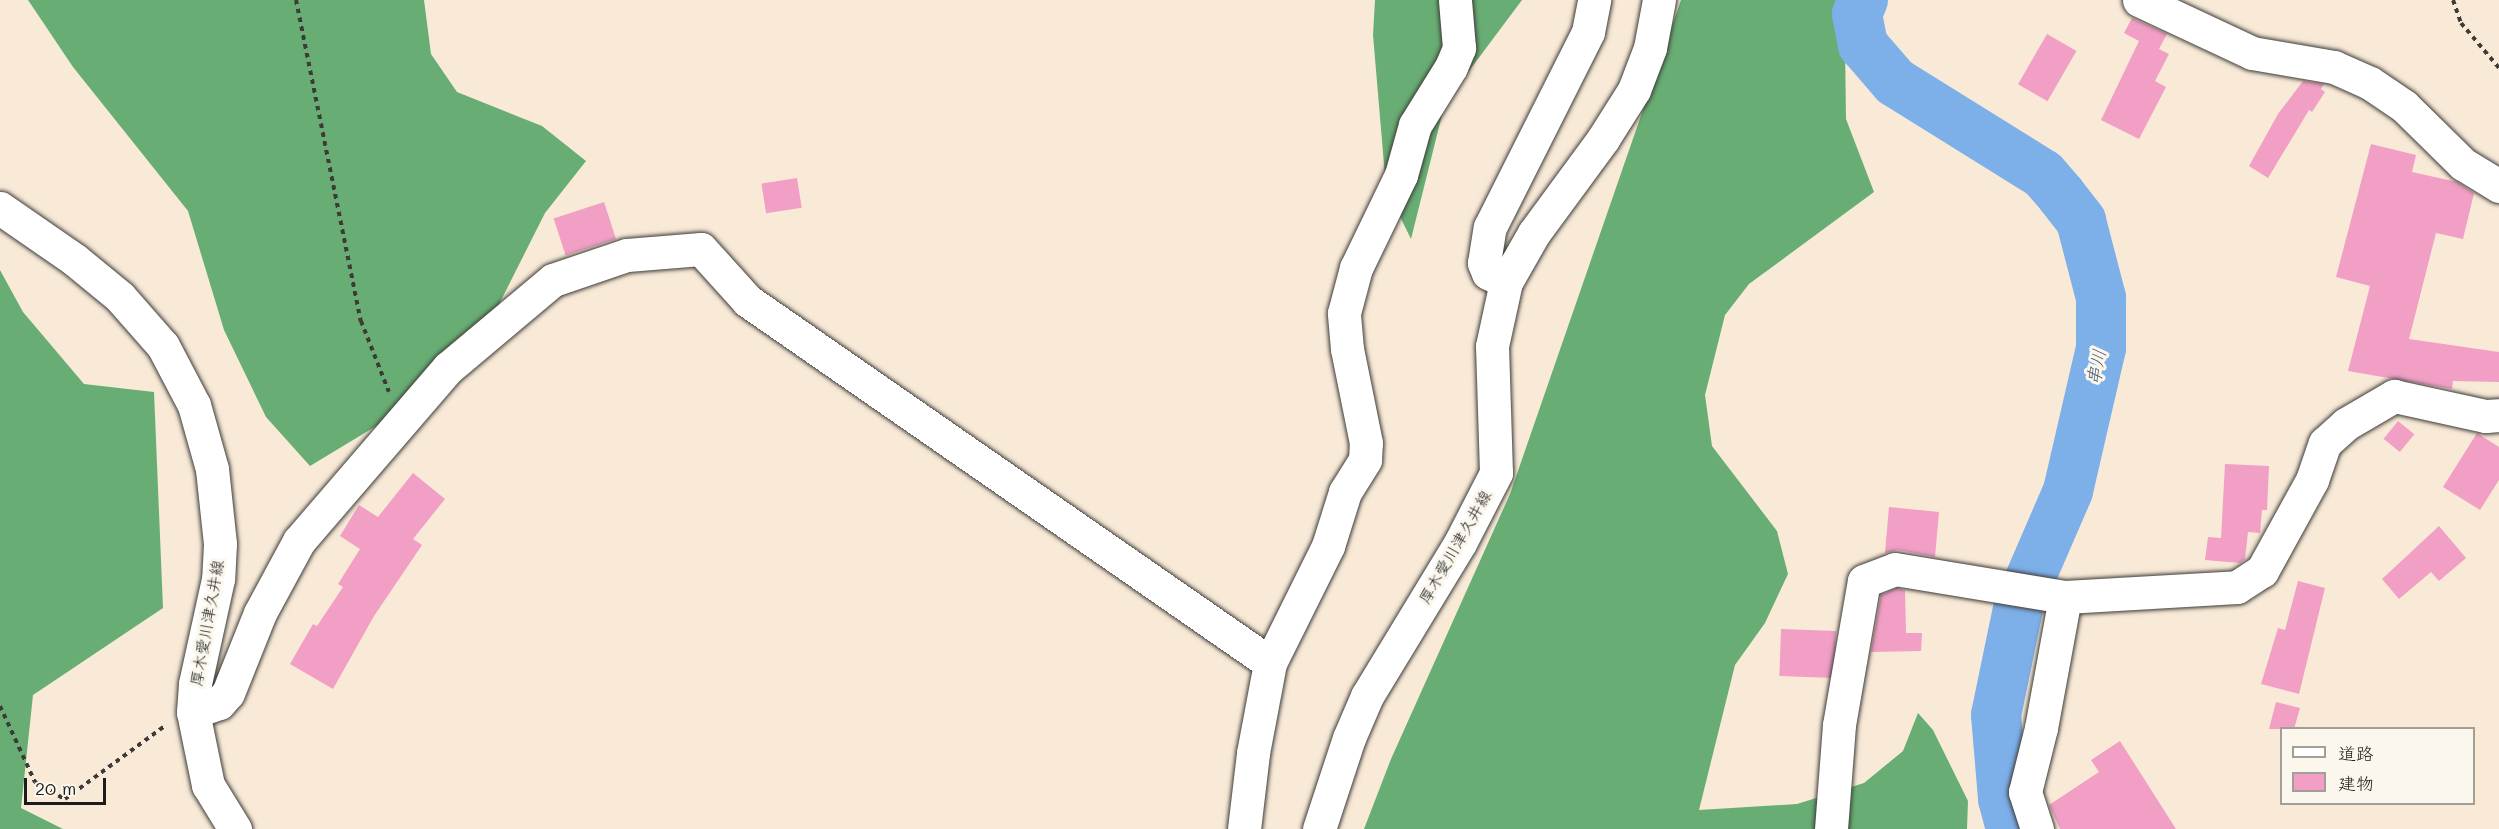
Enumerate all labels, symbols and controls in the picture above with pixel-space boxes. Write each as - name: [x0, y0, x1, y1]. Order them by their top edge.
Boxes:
- water label: 串川: [2082, 347, 2110, 387]
- street label: 厚木愛川津久井線: [1415, 487, 1495, 607]
- street label: 厚木愛川津久井線: [186, 558, 228, 688]
- legend: [2280, 727, 2475, 805]
- text: 道路: [2338, 741, 2374, 765]
- scale bar: [27, 766, 110, 804]
- text: 建物: [2338, 771, 2374, 795]
- text: 20 m: [35, 776, 76, 800]

